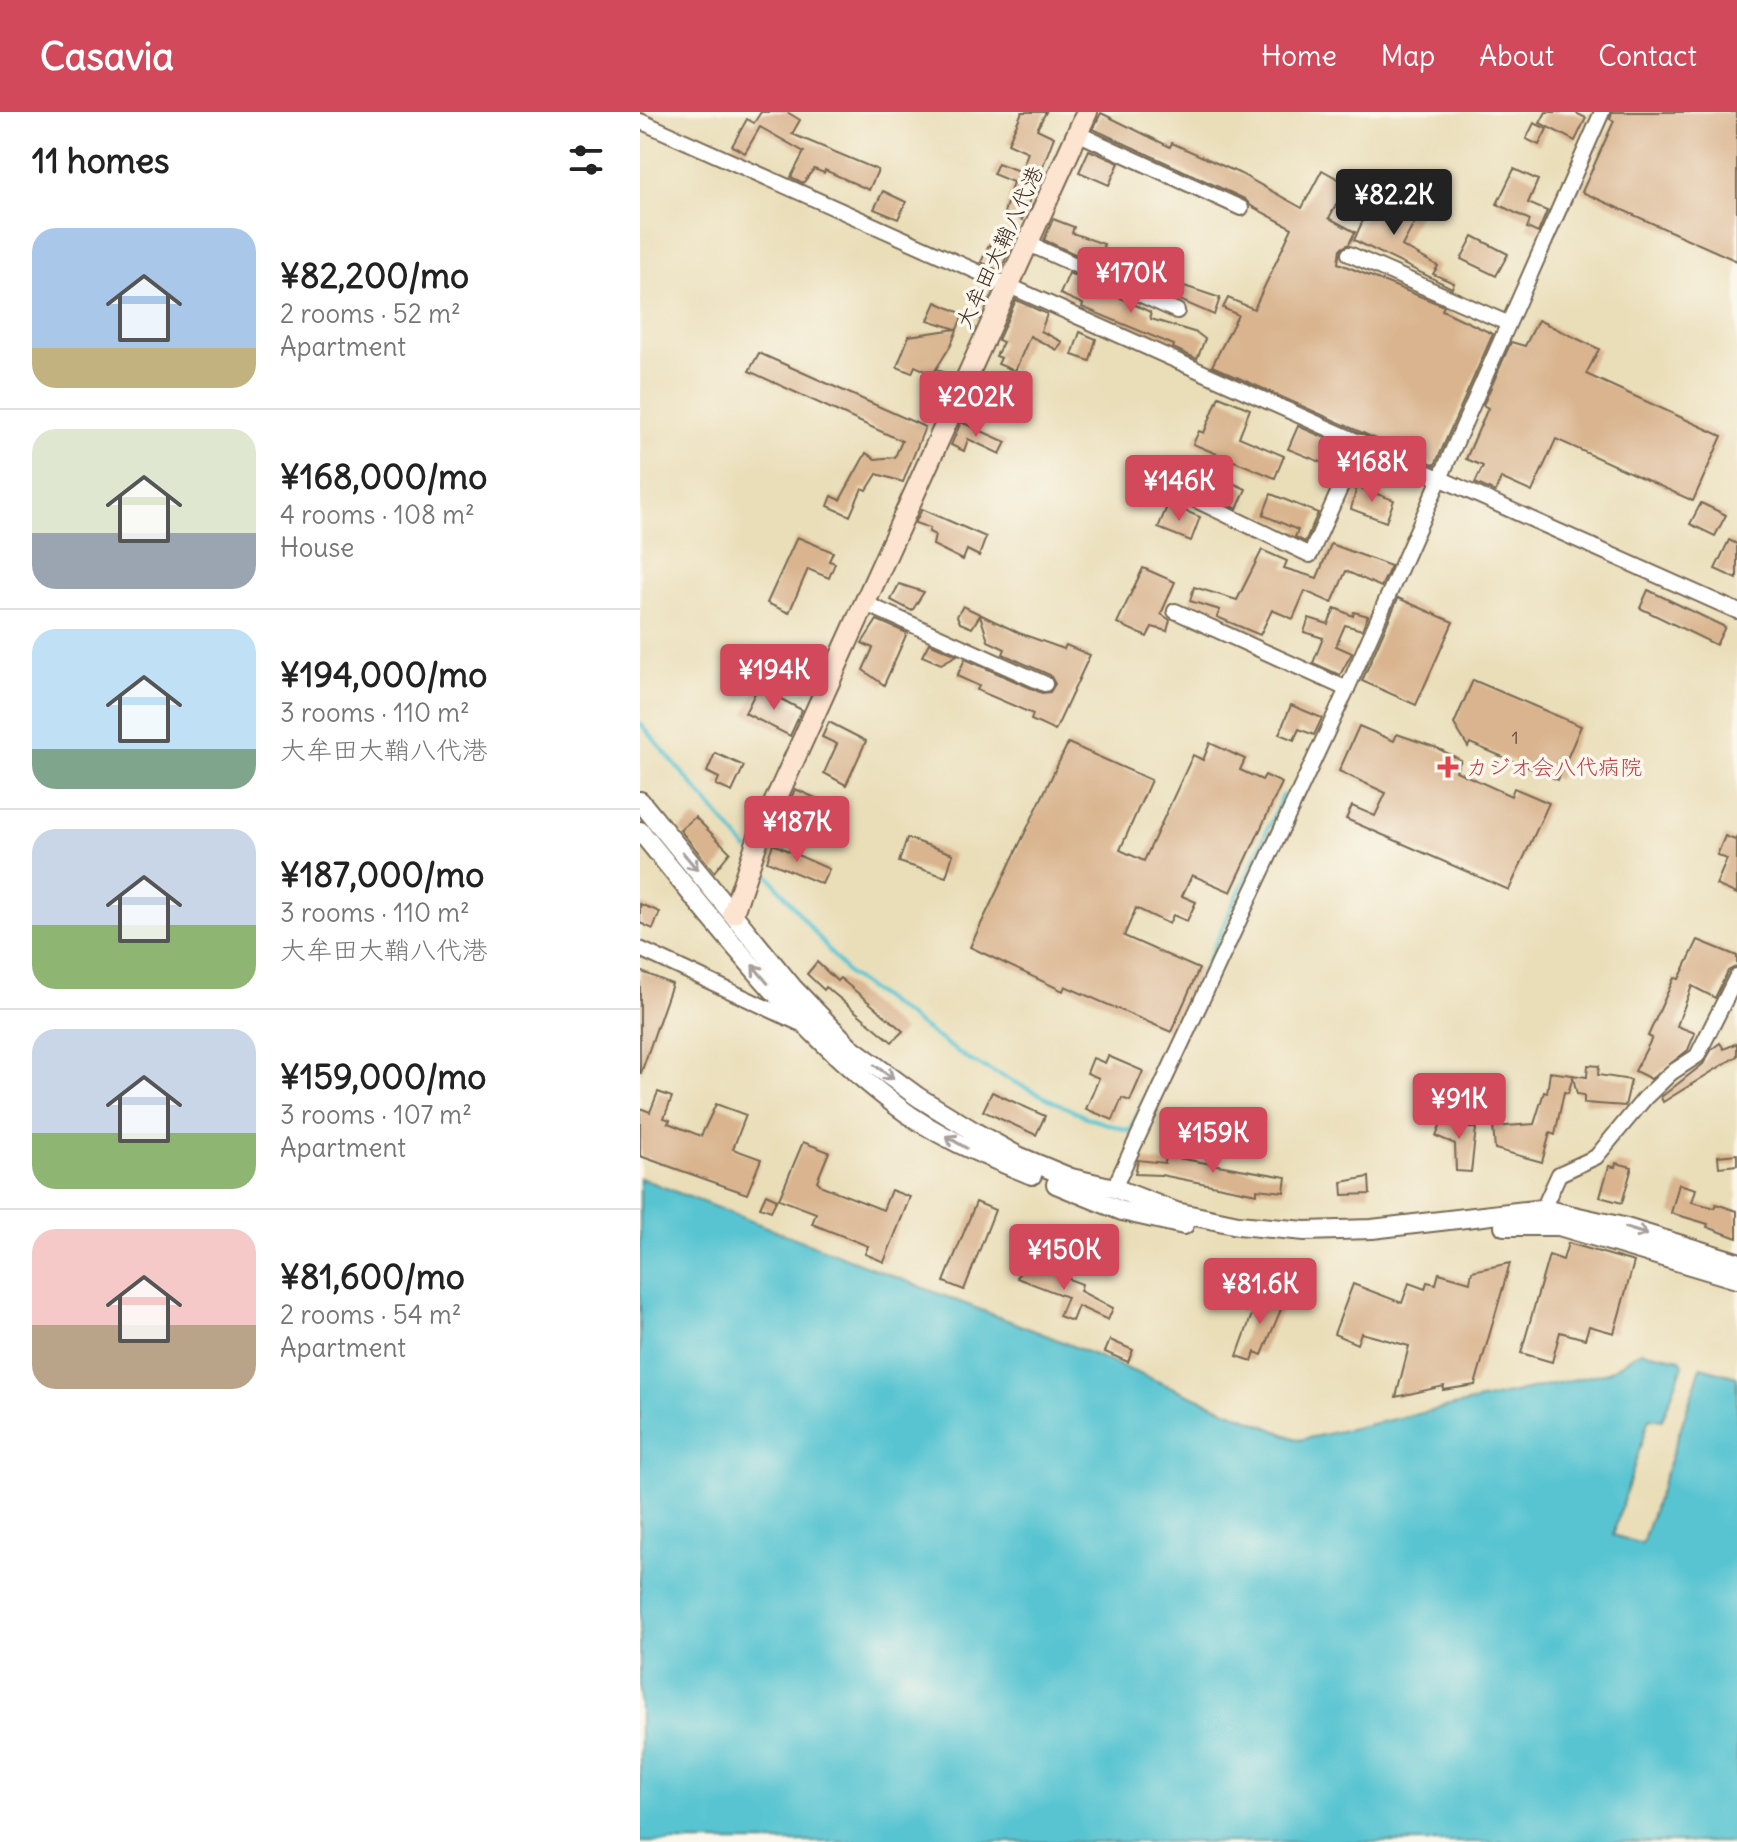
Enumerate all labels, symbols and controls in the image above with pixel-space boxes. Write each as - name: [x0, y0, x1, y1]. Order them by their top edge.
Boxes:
- text: Casavia: [40, 33, 174, 80]
- text: Home: [1261, 38, 1337, 74]
- text: Map: [1381, 38, 1435, 74]
- text: About: [1479, 38, 1554, 74]
- text: Contact: [1598, 38, 1697, 74]
- icon: filters: [564, 138, 608, 182]
- text: 11 homes: [32, 139, 169, 182]
- street label: 大牟田大鞘八代港: [949, 161, 1049, 333]
- pin: ¥82.2K: [1329, 169, 1459, 237]
- text: ¥82.2K: [1354, 178, 1434, 211]
- pin: ¥170K: [1075, 247, 1187, 315]
- text: ¥82,200/mo: [280, 254, 469, 297]
- text: ¥170K: [1095, 256, 1167, 289]
- icon: home: [96, 260, 192, 356]
- text: 2 rooms · 52 m²: [280, 297, 461, 330]
- text: Apartment: [280, 330, 406, 363]
- pin: ¥202K: [920, 371, 1032, 439]
- text: ¥202K: [938, 380, 1014, 413]
- pin: ¥168K: [1316, 436, 1428, 504]
- text: ¥168K: [1336, 445, 1408, 478]
- text: ¥168,000/mo: [280, 455, 487, 498]
- pin: ¥146K: [1123, 455, 1235, 523]
- icon: home: [96, 461, 192, 557]
- text: ¥146K: [1143, 464, 1215, 497]
- text: 4 rooms · 108 m²: [280, 498, 475, 531]
- text: House: [280, 531, 354, 564]
- pin: ¥194K: [718, 644, 830, 712]
- text: ¥194,000/mo: [280, 653, 487, 696]
- text: ¥194K: [738, 653, 810, 686]
- icon: home: [96, 661, 192, 757]
- text: 3 rooms · 110 m²: [280, 696, 470, 729]
- house number: 1: [1511, 726, 1519, 749]
- text: 大牟田大鞘八代港: [280, 733, 488, 766]
- place label: カジオ会八代病院: [1466, 753, 1642, 781]
- marker: カジオ会八代病院: [1437, 756, 1459, 778]
- pin: ¥187K: [741, 796, 853, 864]
- text: ¥187K: [762, 805, 832, 838]
- one-way arrow: [681, 850, 699, 871]
- text: ¥187,000/mo: [280, 853, 484, 896]
- icon: home: [96, 861, 192, 957]
- text: 3 rooms · 110 m²: [280, 896, 470, 929]
- text: 大牟田大鞘八代港: [280, 933, 488, 966]
- one-way arrow: [751, 965, 769, 985]
- text: ¥159,000/mo: [280, 1055, 486, 1098]
- icon: home: [96, 1061, 192, 1157]
- one-way arrow: [873, 1063, 894, 1080]
- pin: ¥91K: [1412, 1073, 1506, 1141]
- text: ¥91K: [1431, 1082, 1487, 1115]
- text: 3 rooms · 107 m²: [280, 1098, 472, 1131]
- pin: ¥159K: [1157, 1107, 1269, 1175]
- text: ¥159K: [1177, 1116, 1249, 1149]
- text: Apartment: [280, 1131, 406, 1164]
- one-way arrow: [945, 1134, 968, 1150]
- pin: ¥150K: [1008, 1224, 1120, 1292]
- one-way arrow: [1623, 1224, 1649, 1239]
- text: ¥150K: [1027, 1233, 1101, 1266]
- text: ¥81,600/mo: [280, 1255, 465, 1298]
- pin: ¥81.6K: [1195, 1258, 1325, 1326]
- icon: home: [96, 1261, 192, 1357]
- text: ¥81.6K: [1222, 1267, 1298, 1300]
- text: 2 rooms · 54 m²: [280, 1298, 462, 1331]
- text: Apartment: [280, 1331, 406, 1364]

